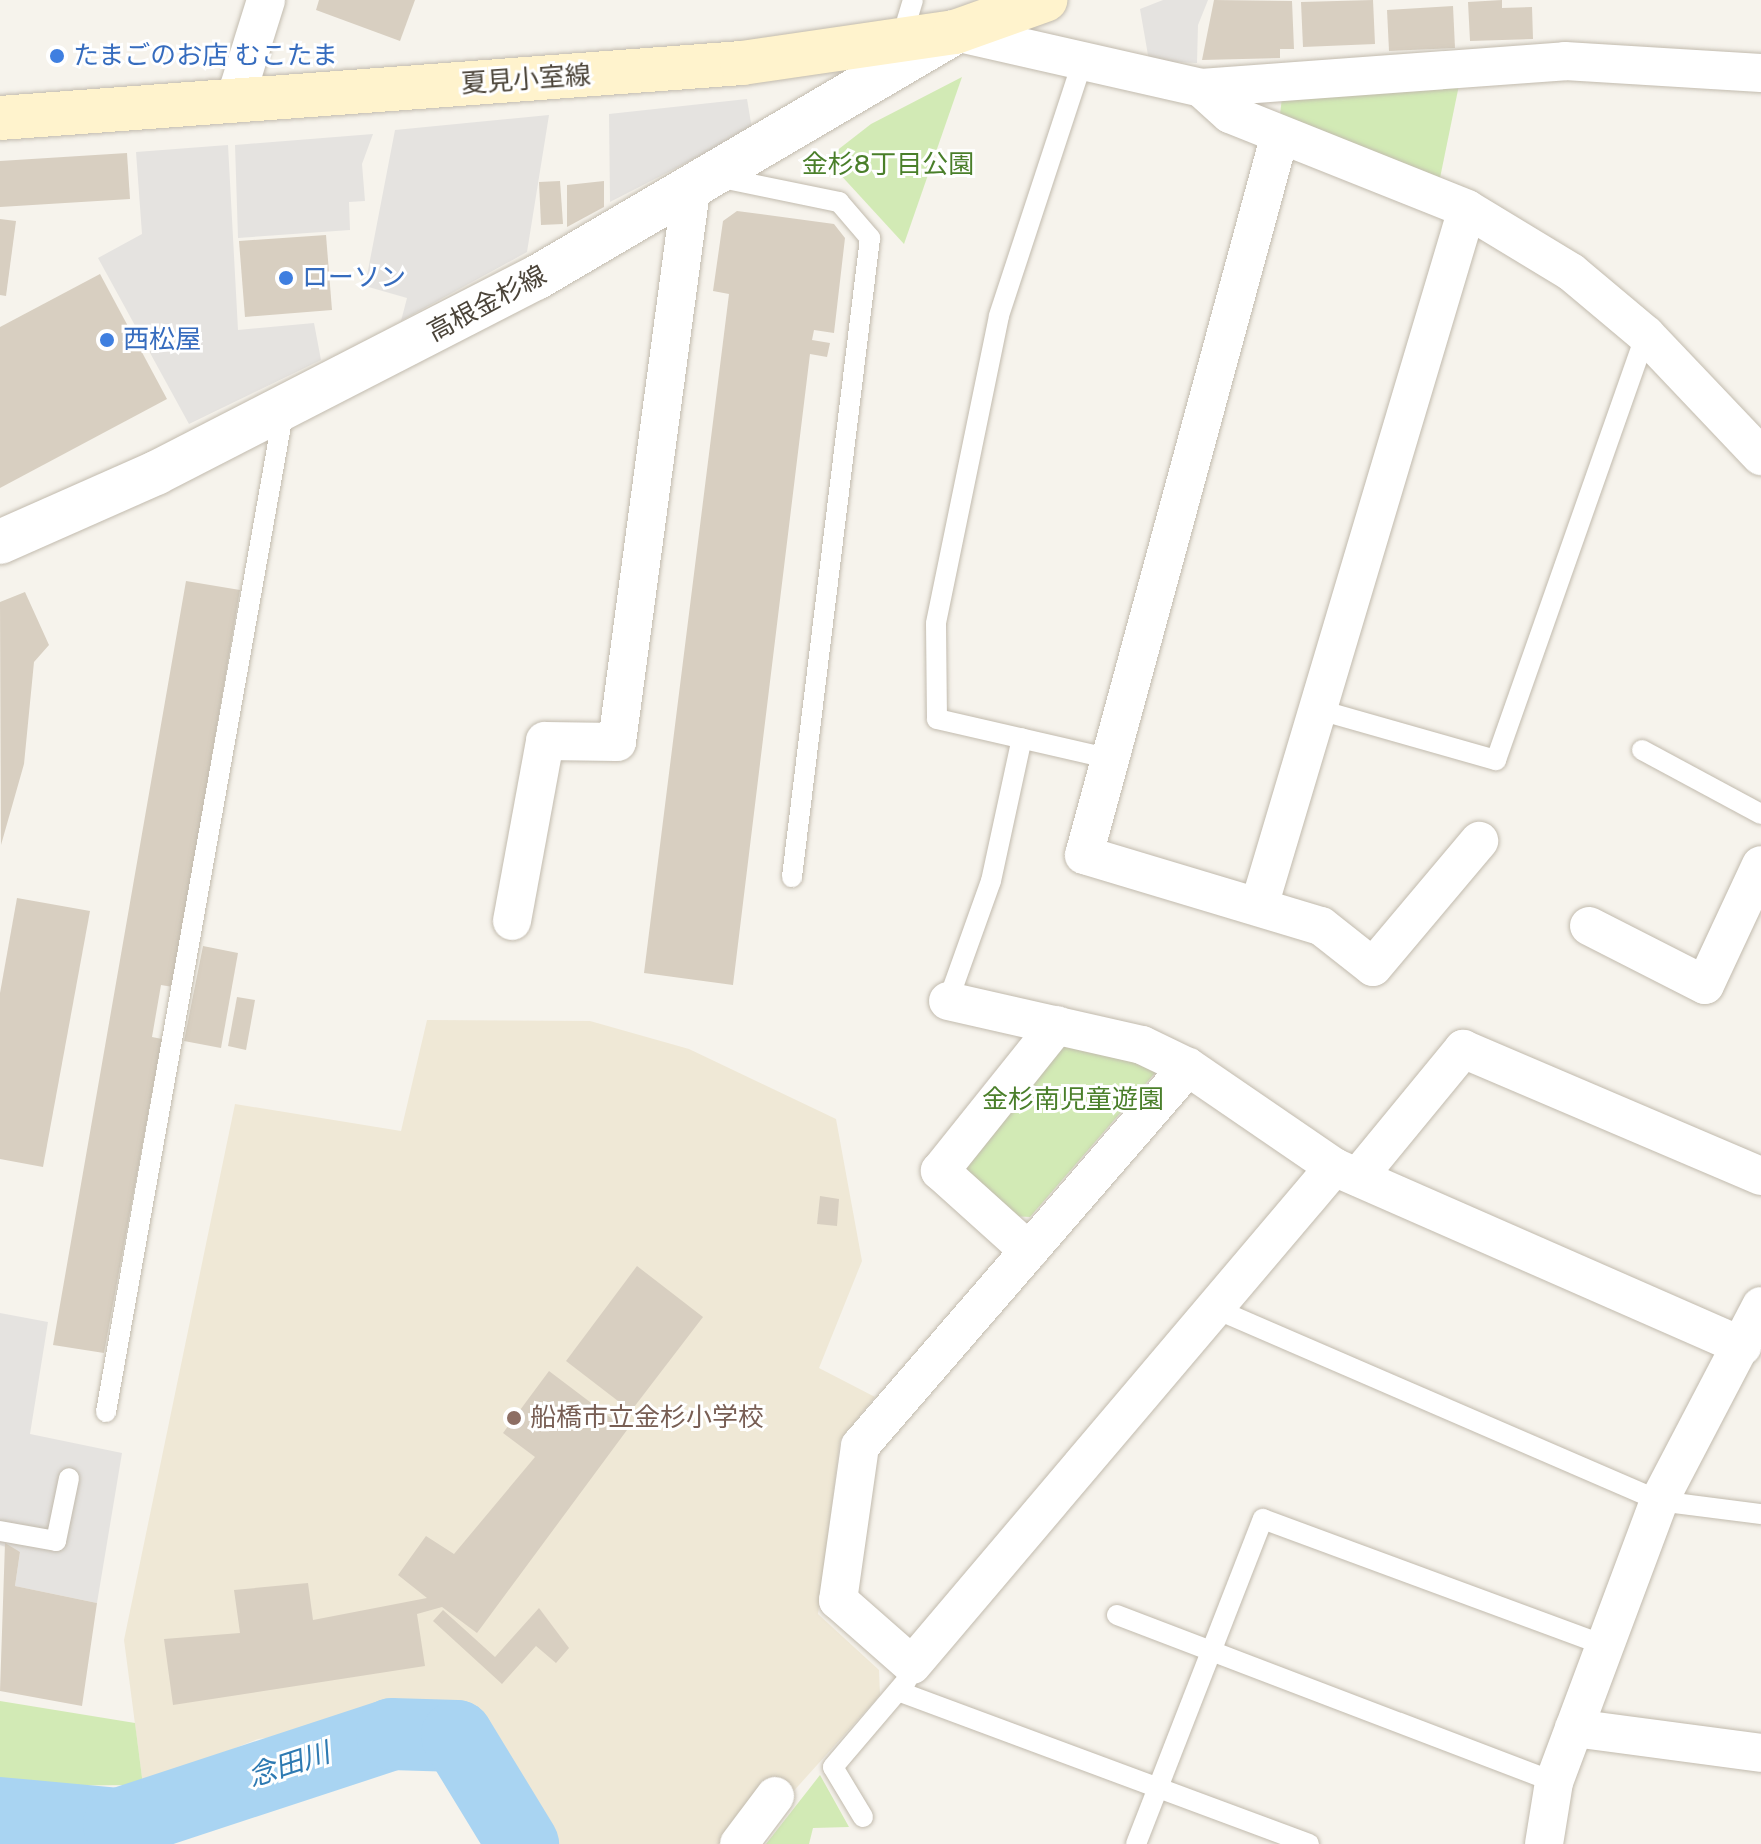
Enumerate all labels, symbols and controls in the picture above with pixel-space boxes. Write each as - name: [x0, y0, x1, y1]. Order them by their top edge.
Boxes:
- place label: たまごのお店 むこたま: [73, 40, 339, 72]
- marker: たまごのお店 むこたま: [48, 47, 66, 65]
- street label: 夏見小室線: [460, 60, 592, 100]
- park label: 金杉8丁目公園: [802, 149, 974, 181]
- street label: 高根金杉線: [422, 260, 552, 348]
- place label: ローソン: [302, 262, 406, 294]
- marker: ローソン: [277, 269, 295, 287]
- place label: 西松屋: [123, 324, 201, 356]
- marker: 西松屋: [98, 331, 116, 349]
- park label: 金杉南児童遊園: [982, 1084, 1164, 1116]
- place label: 船橋市立金杉小学校: [530, 1402, 764, 1434]
- marker: 船橋市立金杉小学校: [505, 1409, 523, 1427]
- water label: 念田川: [244, 1736, 334, 1794]

